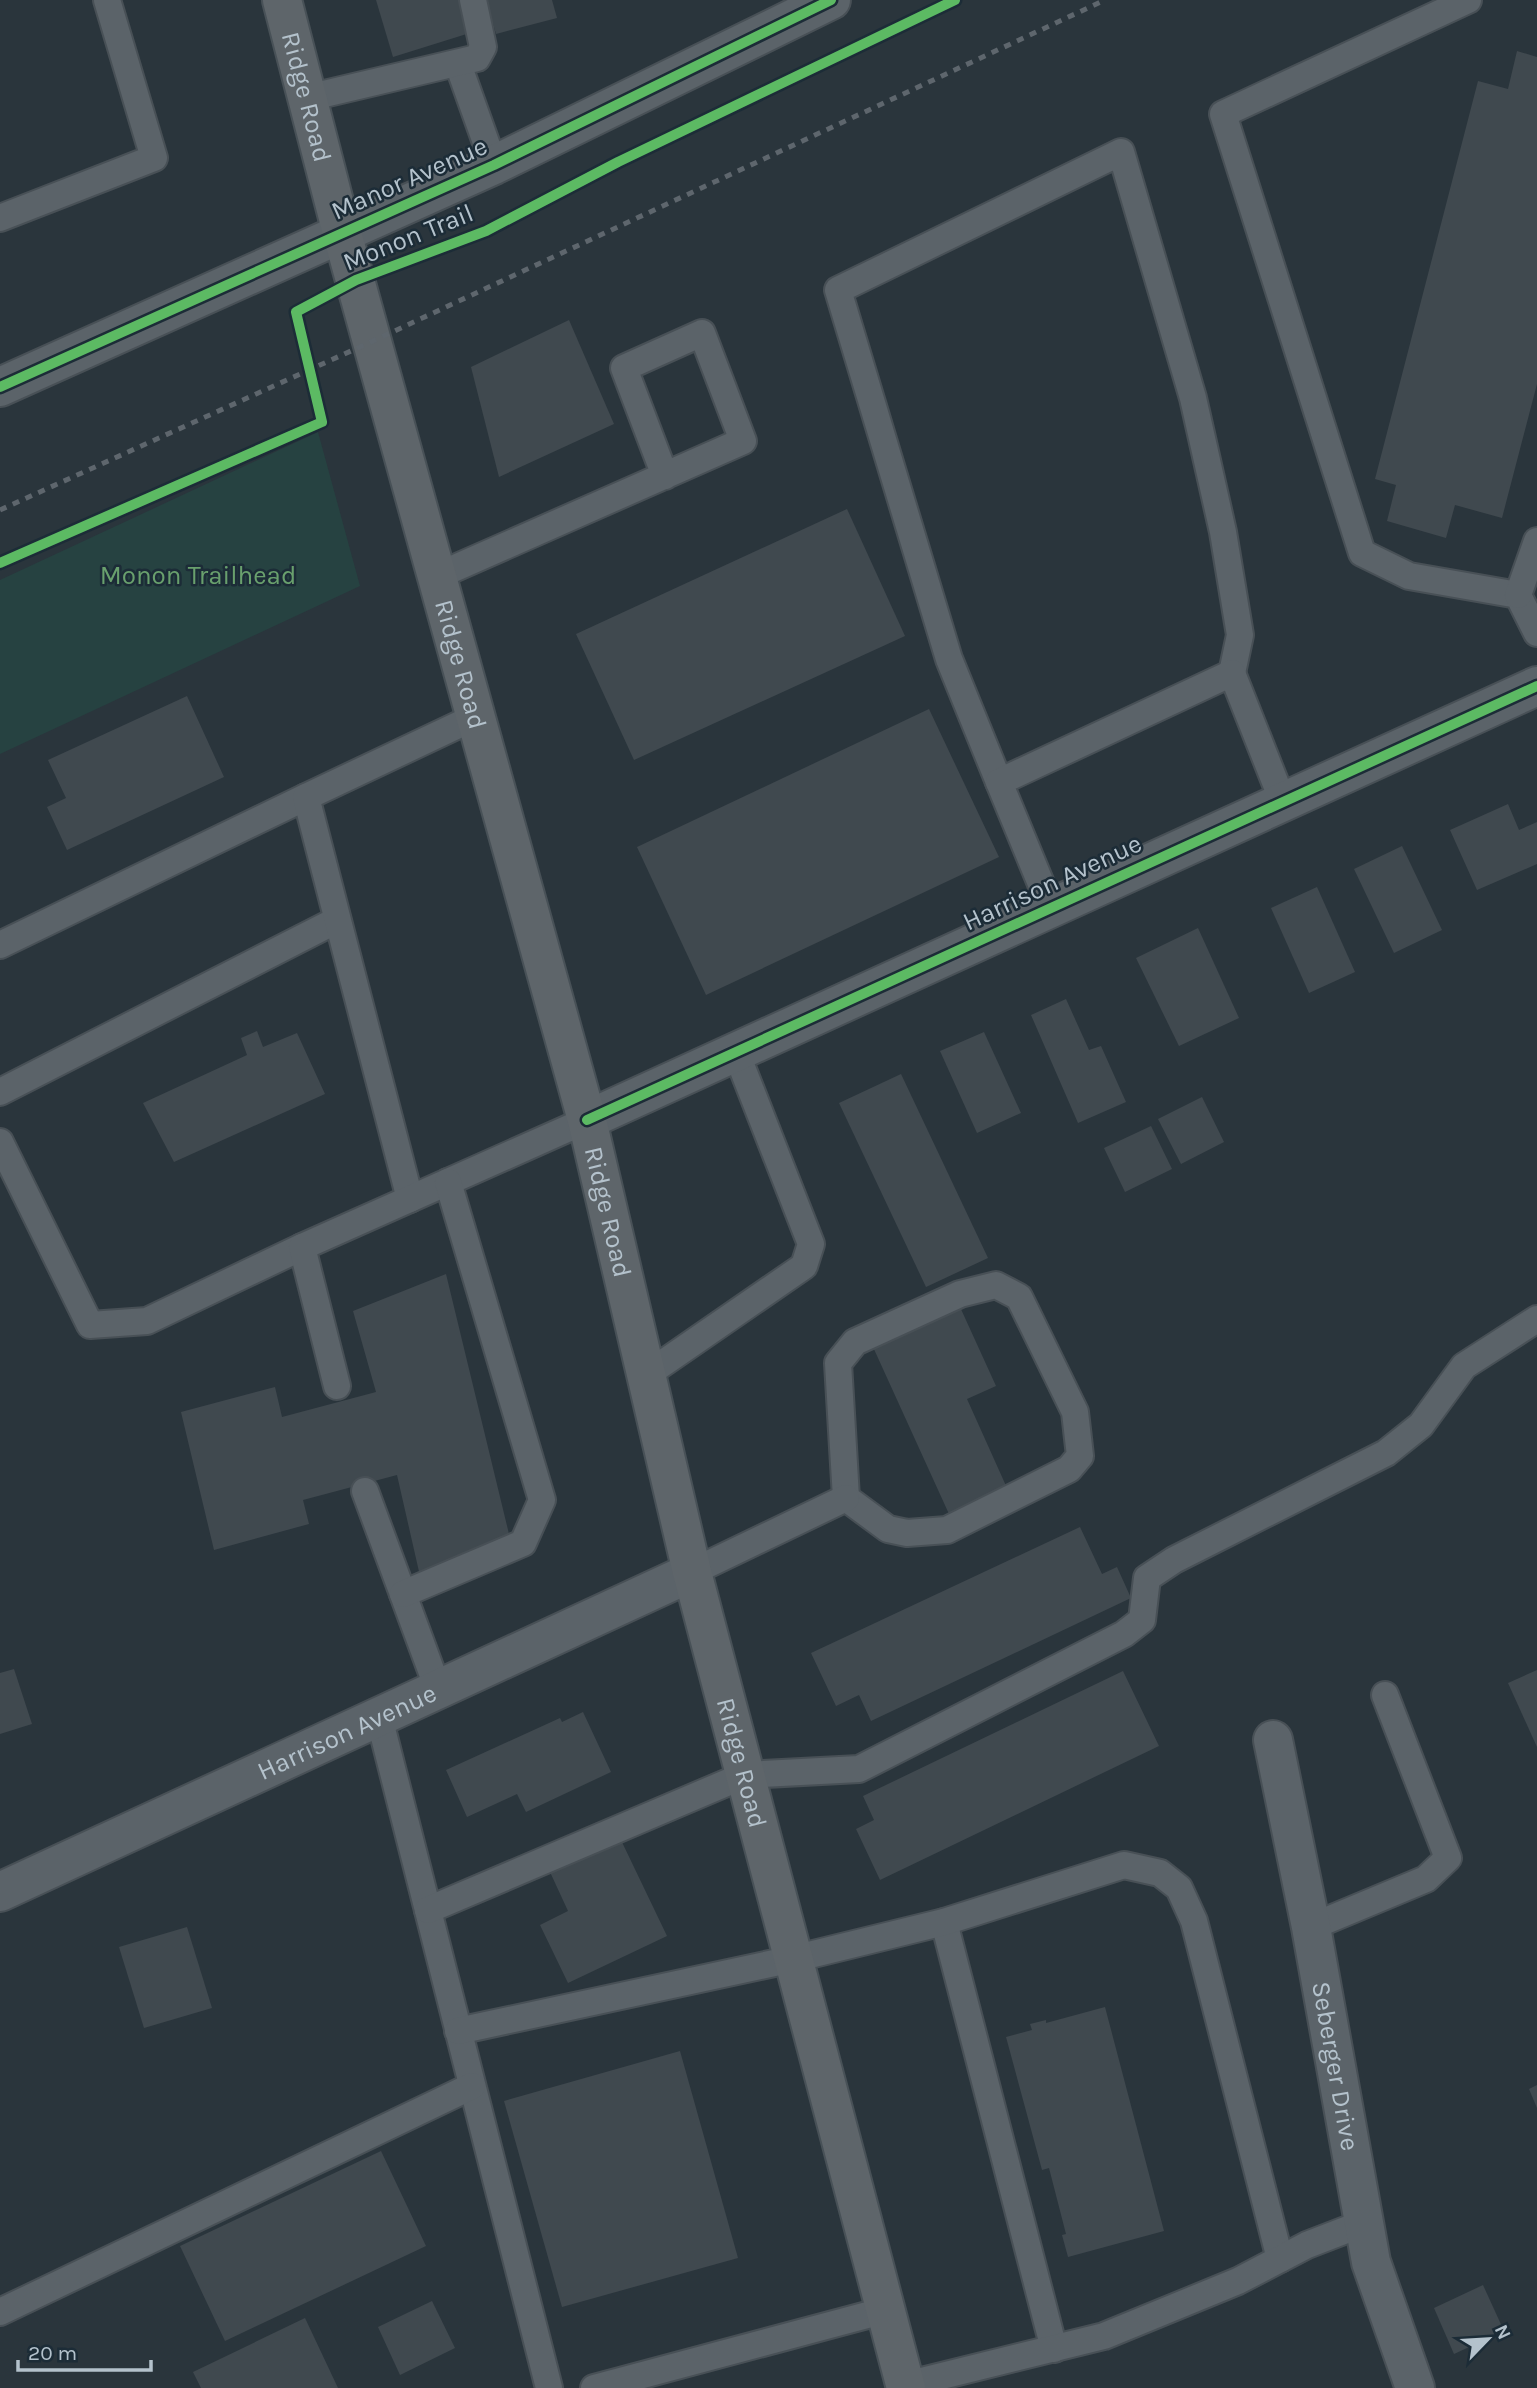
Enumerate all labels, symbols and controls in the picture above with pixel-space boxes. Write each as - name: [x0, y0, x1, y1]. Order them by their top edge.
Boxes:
- street label: Ridge Road: [275, 29, 338, 165]
- street label: Manor Avenue: [326, 130, 492, 227]
- street label: Monon Trail: [338, 197, 478, 278]
- park label: Monon Trailhead: [100, 560, 296, 591]
- street label: Ridge Road: [428, 596, 493, 733]
- street label: Harrison Avenue: [958, 828, 1146, 937]
- street label: Ridge Road: [578, 1143, 638, 1280]
- street label: Harrison Avenue: [253, 1677, 441, 1787]
- street label: Ridge Road: [710, 1694, 773, 1831]
- street label: Seberger Drive: [1305, 1979, 1366, 2153]
- north arrow: [1453, 2304, 1523, 2374]
- text: N: [1490, 2321, 1515, 2343]
- scale bar: [18, 2328, 150, 2372]
- text: 20 m: [28, 2341, 77, 2365]

